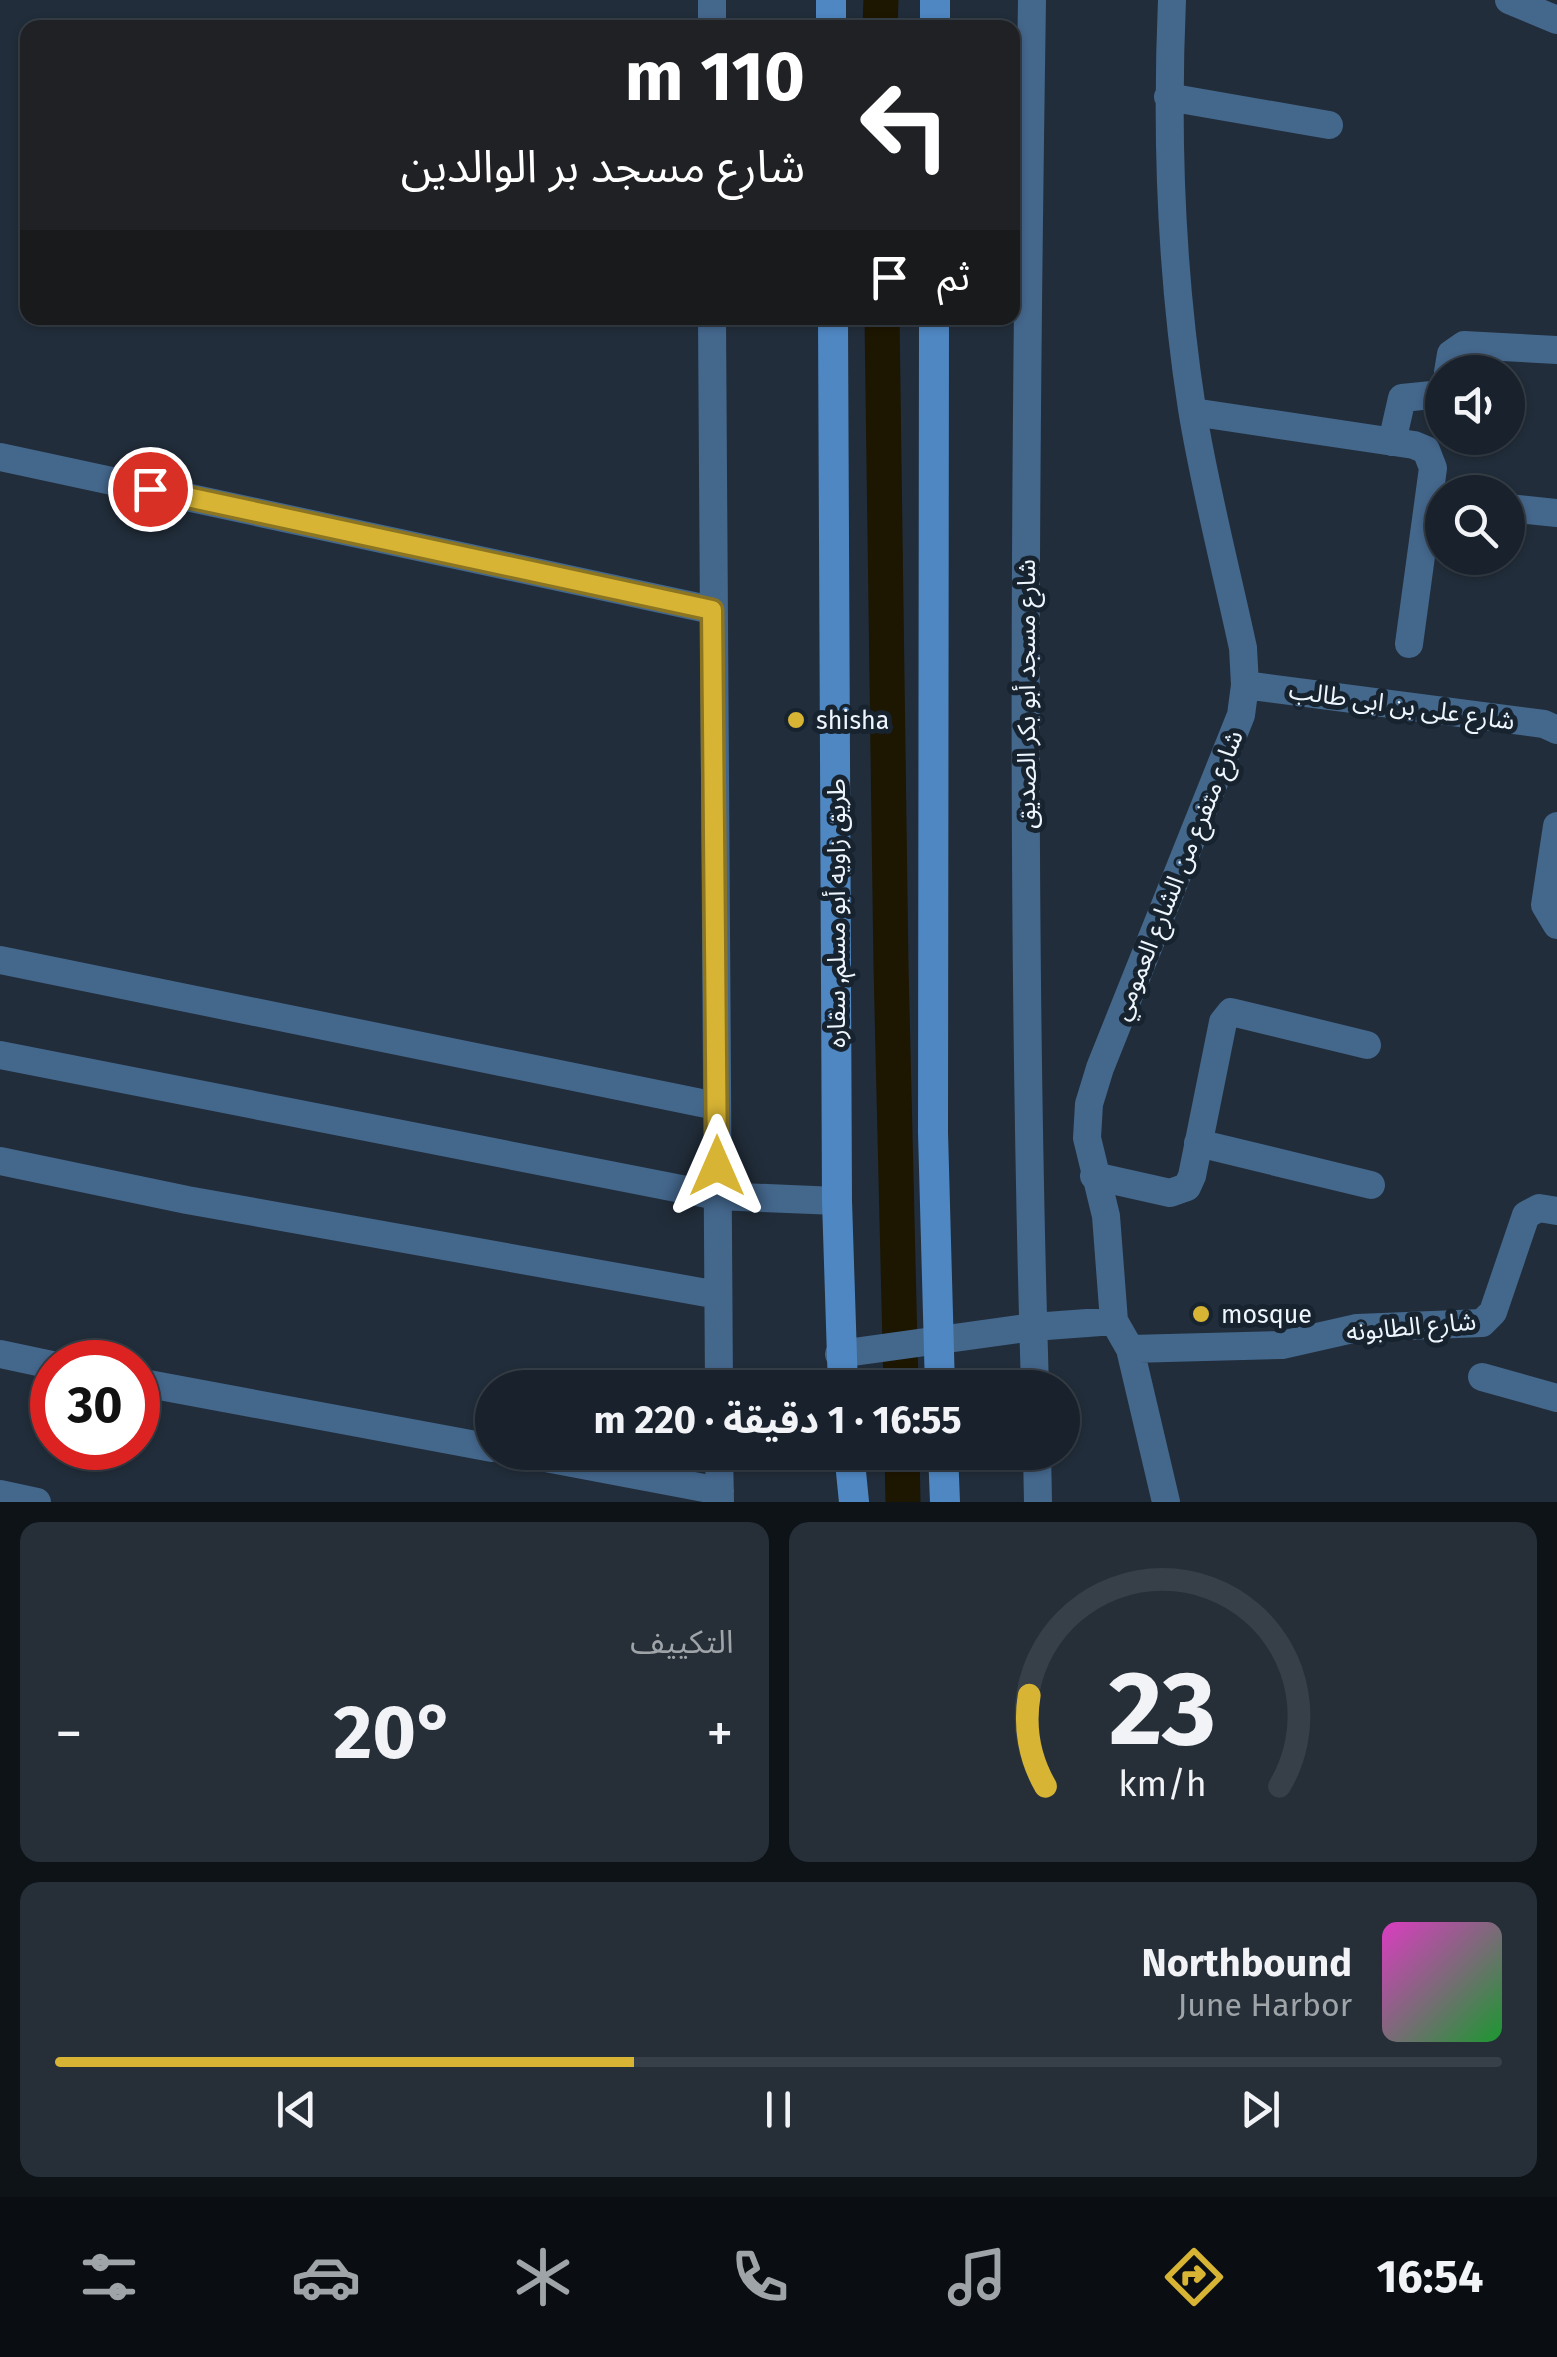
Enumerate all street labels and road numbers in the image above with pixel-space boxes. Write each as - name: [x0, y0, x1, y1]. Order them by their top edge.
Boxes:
- street label: شارع مسجد أبو بكر الصديق: [1011, 559, 1045, 829]
- street label: شارع على بن ابى طالب: [1287, 675, 1517, 740]
- street label: شارع متفرع من الشارع العمومي: [1106, 726, 1253, 1026]
- street label: طريق زاويه أبو مسلم, سقاره: [821, 778, 856, 1048]
- street label: شارع الطابونه: [1345, 1306, 1478, 1351]

